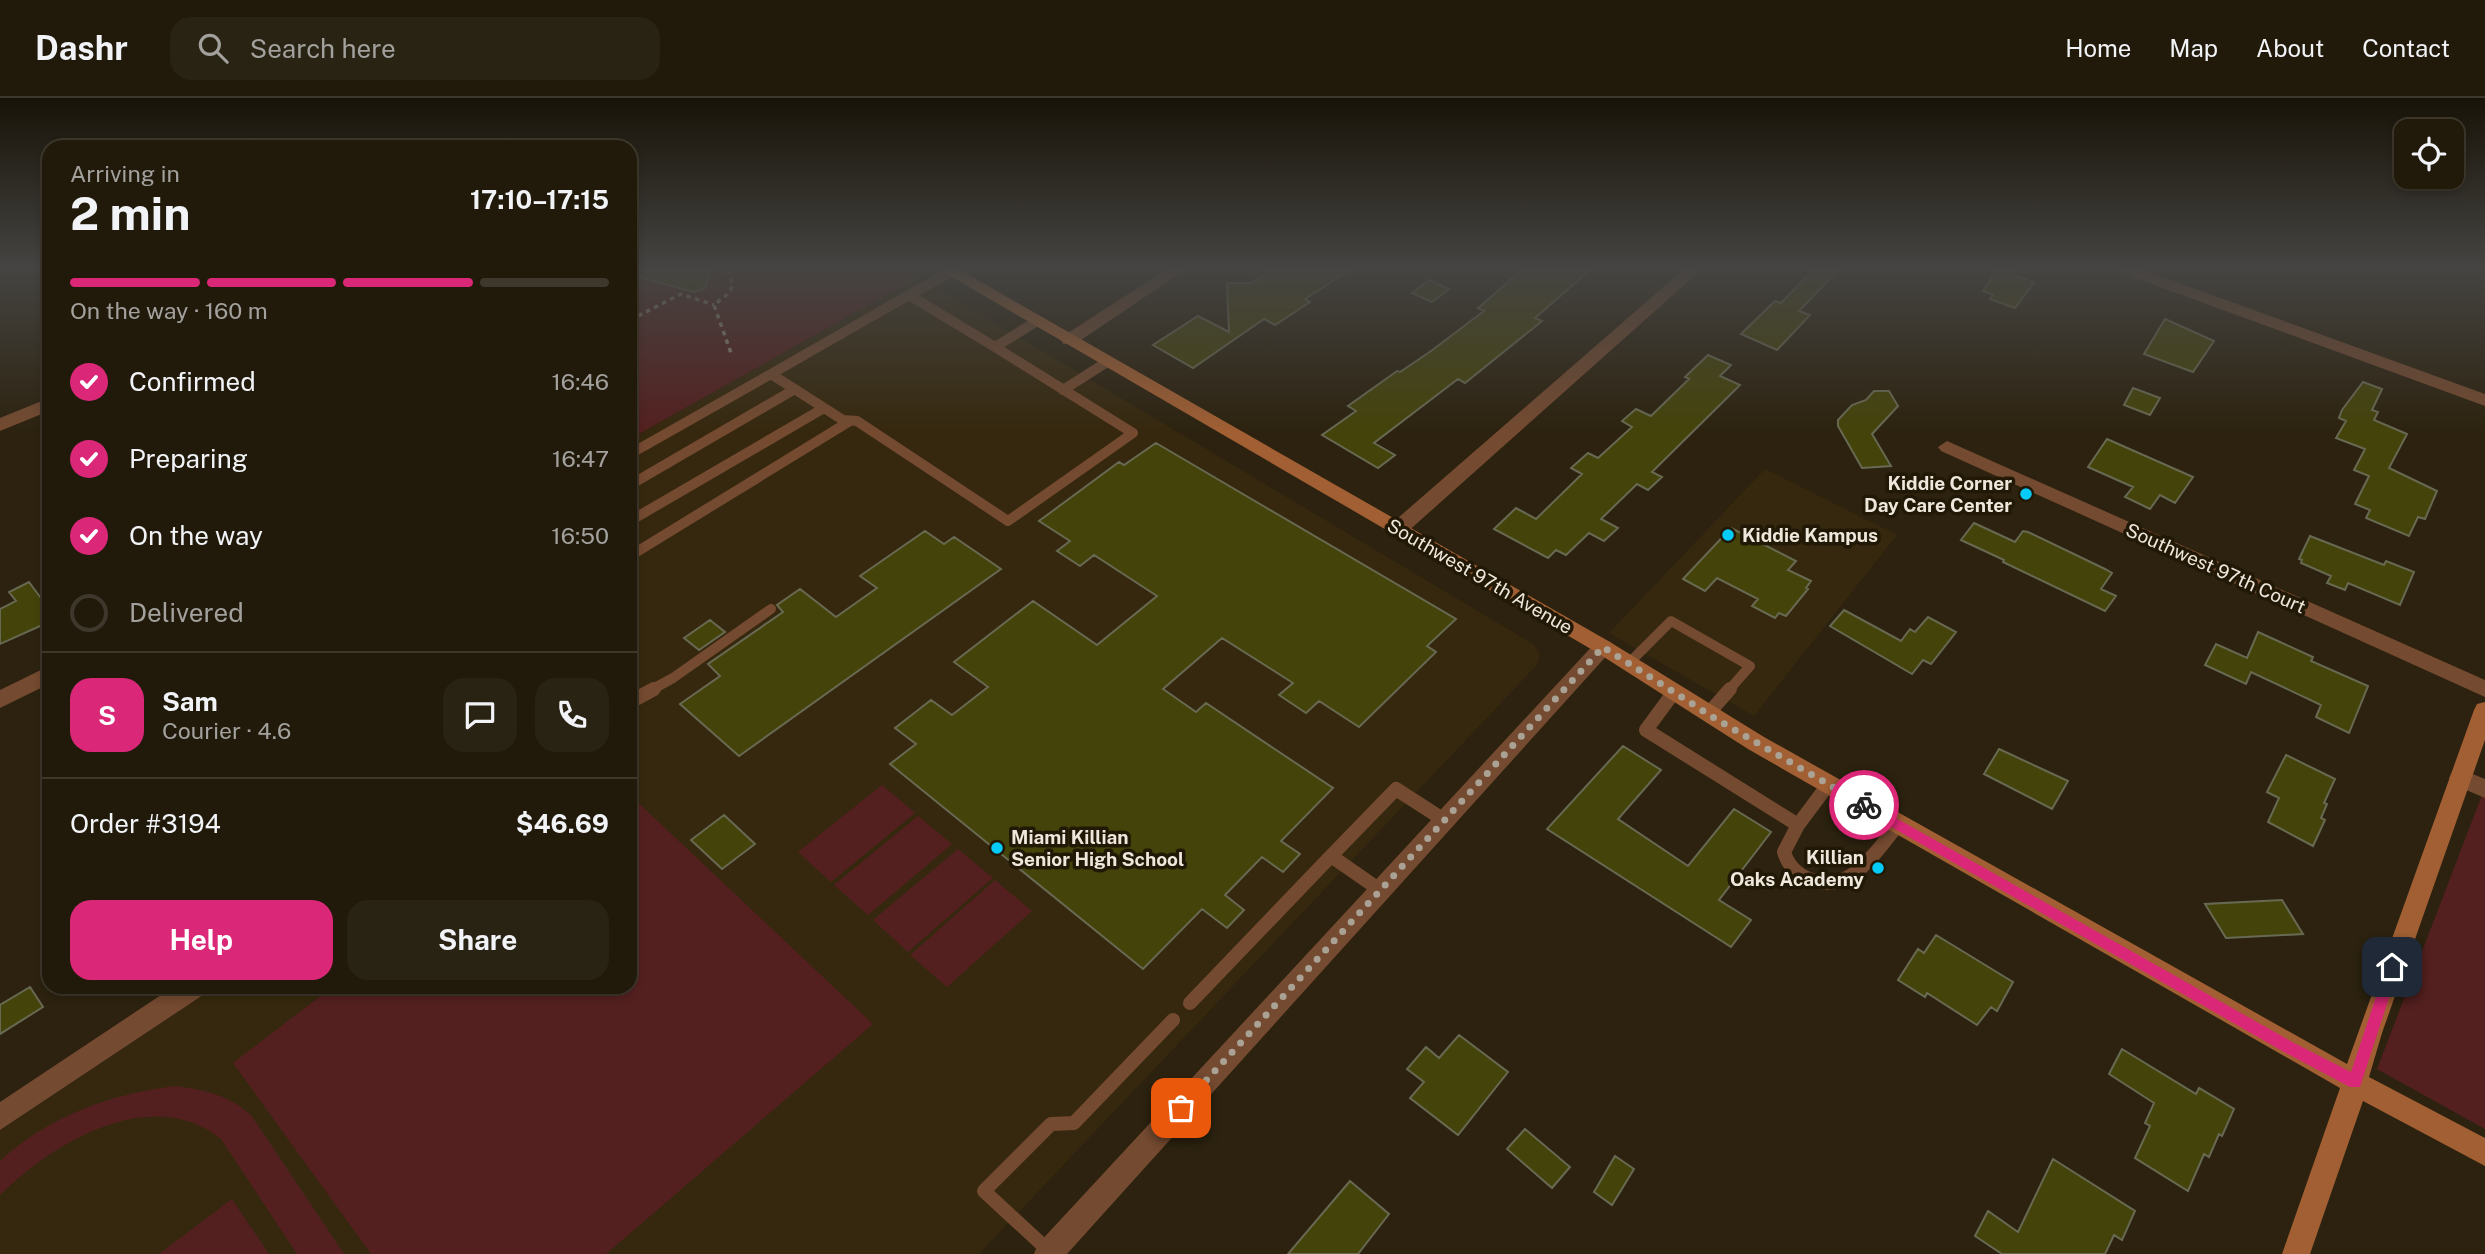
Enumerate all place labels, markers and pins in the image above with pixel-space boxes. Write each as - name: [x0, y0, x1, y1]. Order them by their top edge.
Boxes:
- place label: Kiddie Corner Day Care Center: [1864, 472, 2012, 516]
- marker: Kiddie Corner Day Care Center: [2018, 486, 2034, 502]
- place label: Kiddie Kampus: [1742, 524, 1878, 546]
- marker: Kiddie Kampus: [1720, 527, 1736, 543]
- place label: Miami Killian Senior High School: [1011, 826, 1184, 870]
- marker: Miami Killian Senior High School: [989, 840, 1005, 856]
- place label: Killian Oaks Academy: [1730, 846, 1864, 890]
- marker: Killian Oaks Academy: [1870, 860, 1886, 876]
- pin: [2362, 937, 2422, 997]
- pin: [1151, 1078, 1211, 1138]

